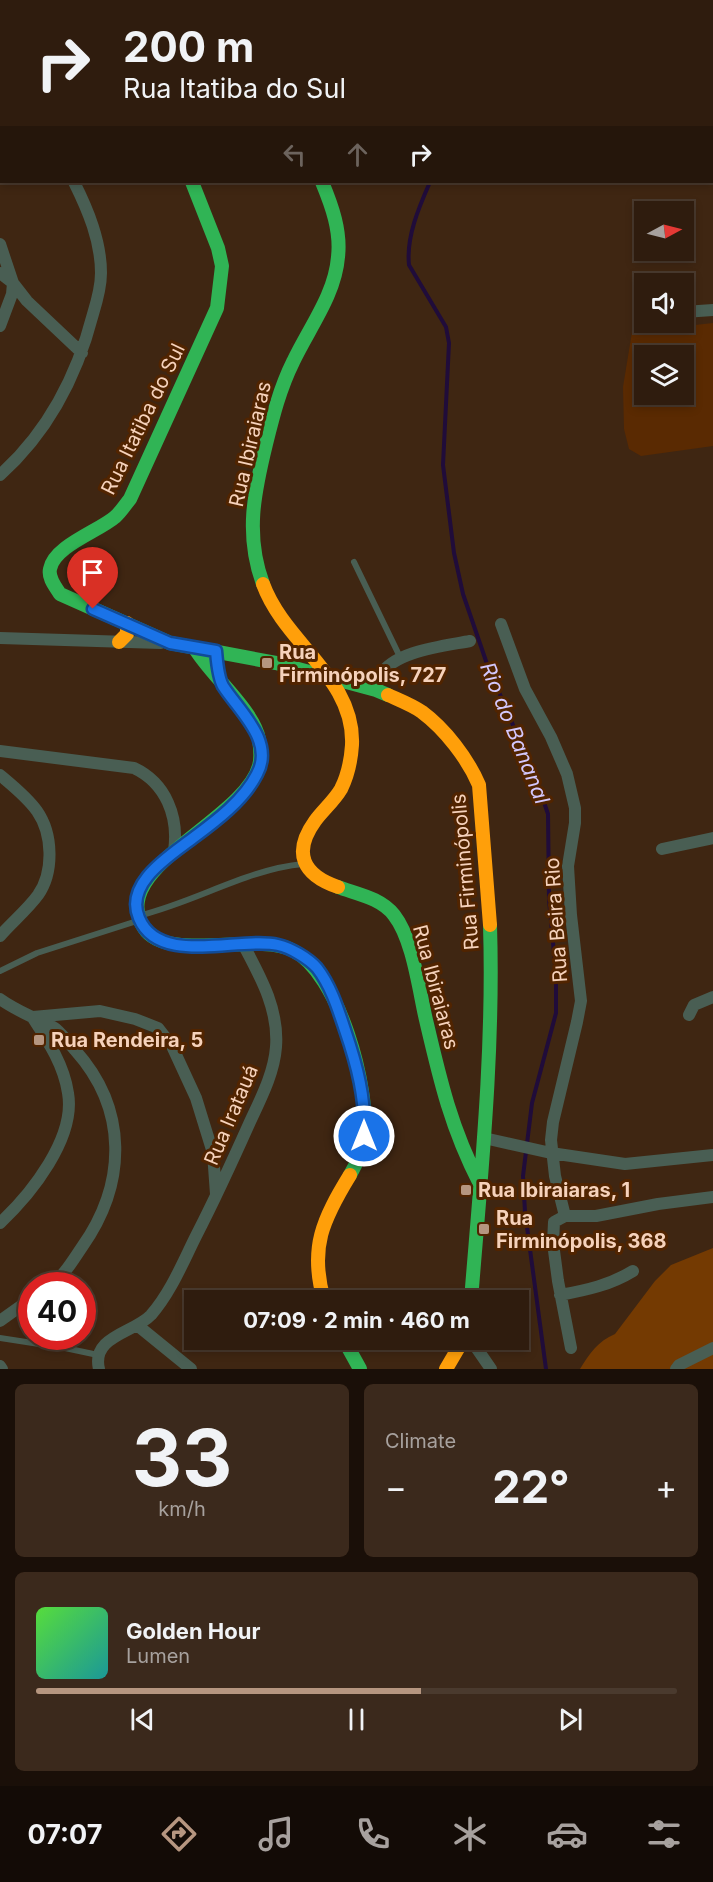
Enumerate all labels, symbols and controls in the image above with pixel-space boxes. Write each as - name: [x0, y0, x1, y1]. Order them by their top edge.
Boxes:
- text: 200 m: [123, 21, 254, 72]
- icon: right: [24, 24, 102, 102]
- text: Rua Itatiba do Sul: [123, 72, 346, 105]
- icon: left: [278, 138, 311, 171]
- icon: ahead: [341, 138, 374, 171]
- icon: right: [404, 138, 437, 171]
- north arrow: [634, 201, 694, 261]
- map controls: [634, 201, 694, 405]
- button: sound: [634, 273, 694, 333]
- street label: Rua Itatiba do Sul: [96, 340, 190, 498]
- button: layers: [634, 345, 694, 405]
- street label: Rua Ibiraiaras: [224, 379, 276, 509]
- pin: [67, 547, 118, 609]
- icon: arrive: [76, 556, 109, 589]
- place label: Rua Firminópolis, 727: [279, 640, 446, 687]
- marker: Rua Firminópolis, 727: [260, 656, 274, 670]
- water label: Rio do Bananal: [475, 658, 555, 808]
- street label: Rua Firminópolis: [446, 793, 484, 951]
- street label: Rua Beira Rio: [540, 857, 572, 983]
- street label: Rua Ibiraiaras: [408, 922, 464, 1052]
- place label: Rua Rendeira, 5: [51, 1028, 203, 1052]
- marker: Rua Rendeira, 5: [32, 1033, 46, 1047]
- street label: Rua Iratauá: [199, 1061, 263, 1169]
- position arrow: [332, 1104, 396, 1168]
- place label: Rua Ibiraiaras, 1: [478, 1178, 630, 1202]
- marker: Rua Ibiraiaras, 1: [459, 1183, 473, 1197]
- place label: Rua Firminópolis, 368: [496, 1206, 666, 1253]
- marker: Rua Firminópolis, 368: [477, 1222, 491, 1236]
- speed limit sign: 40: [18, 1272, 96, 1350]
- text: 07:09 · 2 min · 460 m: [243, 1307, 470, 1333]
- text: 33: [132, 1410, 232, 1505]
- text: Climate: [385, 1429, 456, 1453]
- text: 22°: [492, 1459, 570, 1514]
- text: −: [385, 1467, 407, 1507]
- text: +: [655, 1467, 677, 1507]
- text: km/h: [158, 1497, 206, 1521]
- text: Golden Hour: [126, 1618, 260, 1644]
- text: Lumen: [126, 1644, 190, 1668]
- icon: previous: [126, 1703, 159, 1736]
- icon: pause: [340, 1703, 373, 1736]
- icon: next: [554, 1703, 587, 1736]
- icon: directions: [158, 1813, 200, 1855]
- icon: music: [255, 1813, 297, 1855]
- icon: phone: [352, 1813, 394, 1855]
- icon: climate: [449, 1813, 491, 1855]
- icon: car: [546, 1813, 588, 1855]
- icon: filters: [643, 1813, 685, 1855]
- text: 07:07: [28, 1818, 102, 1851]

